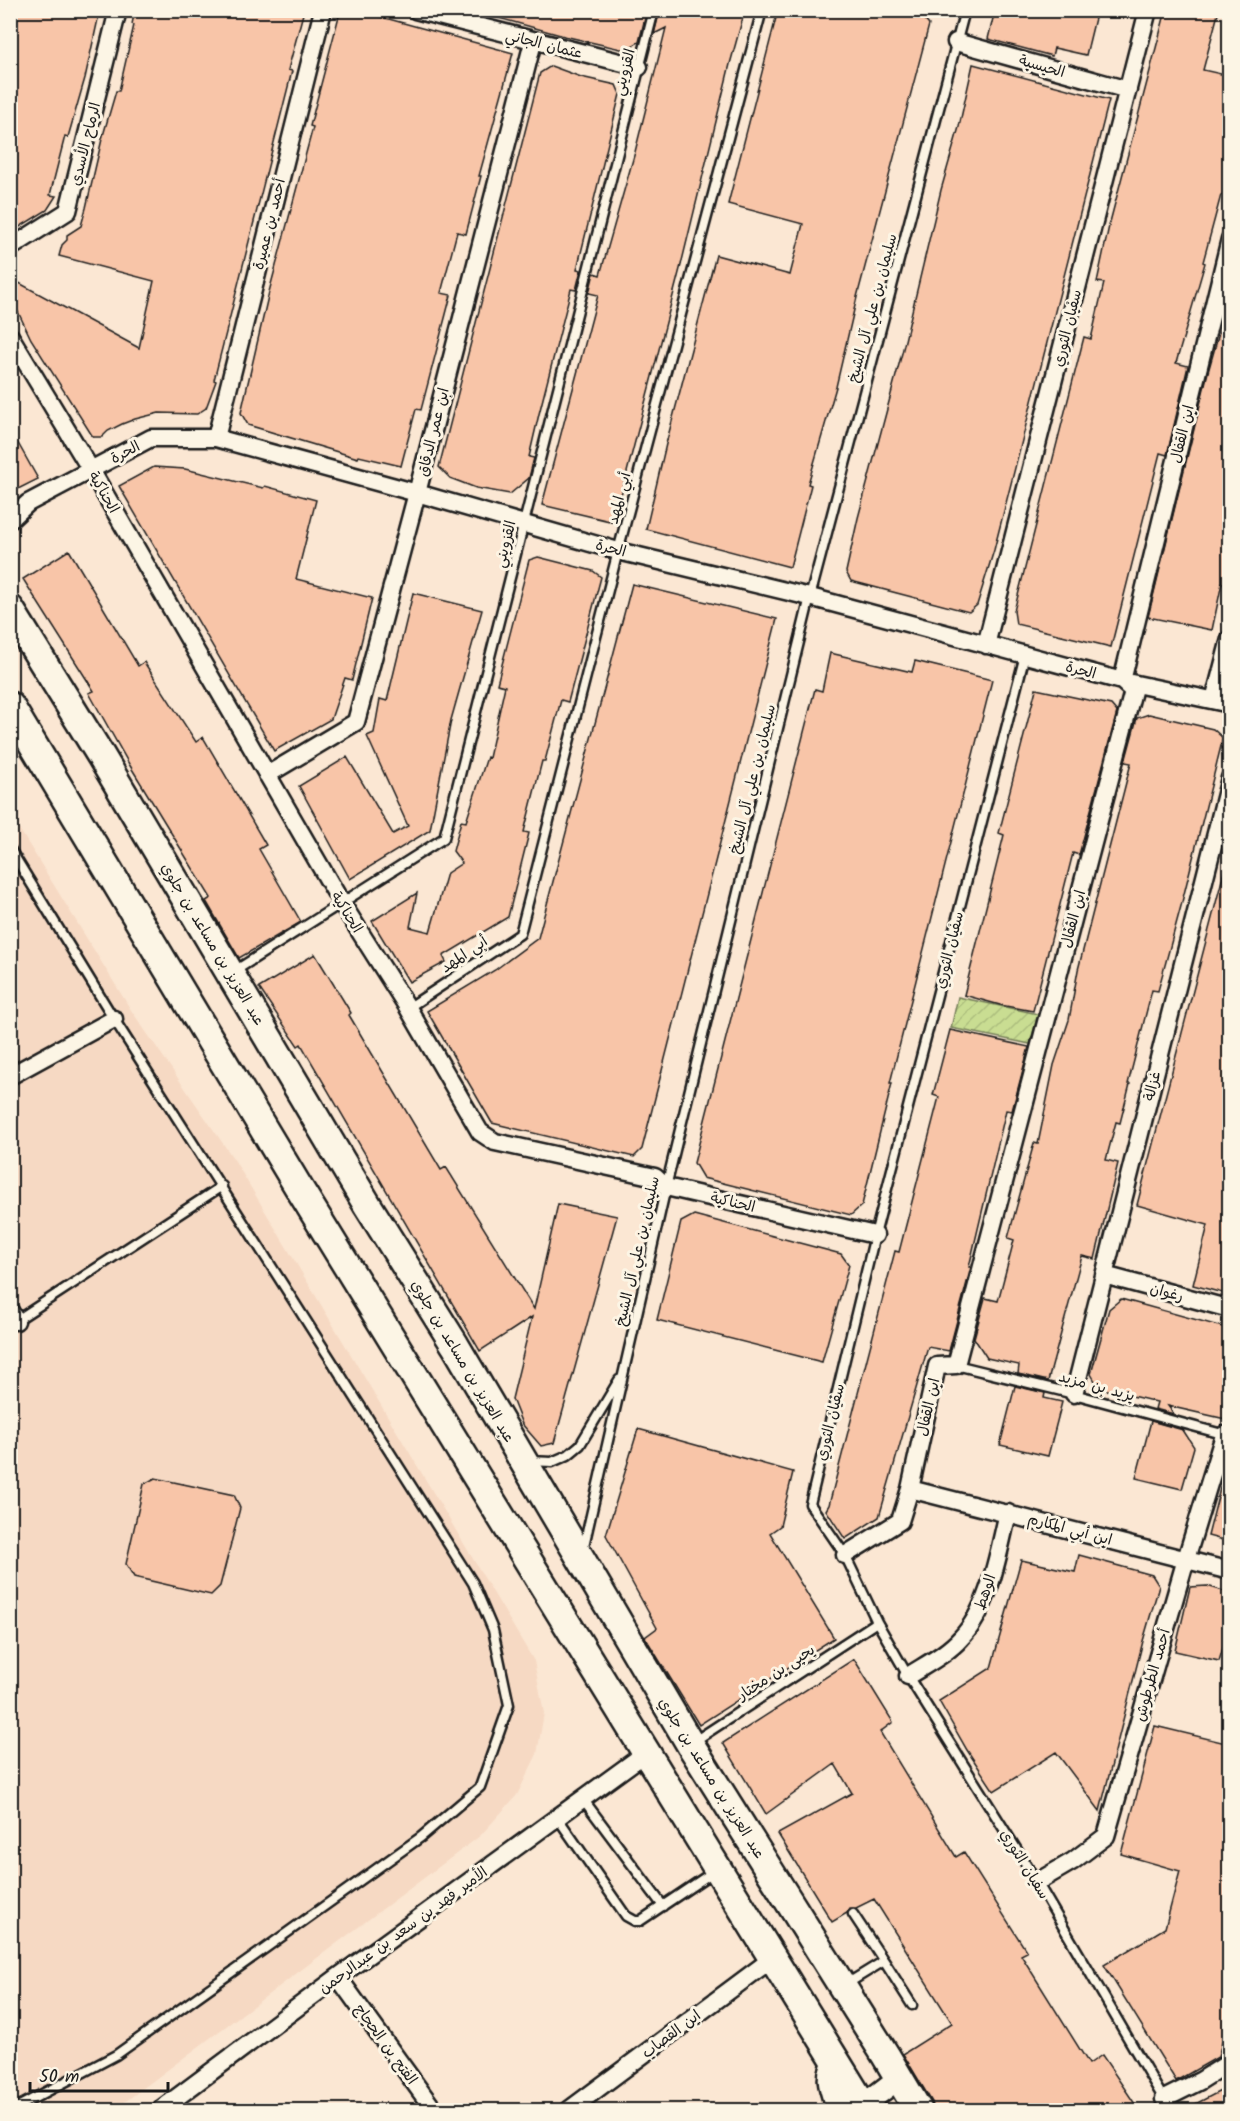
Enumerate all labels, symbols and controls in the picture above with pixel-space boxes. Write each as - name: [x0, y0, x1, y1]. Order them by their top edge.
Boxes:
- street label: عثمان الجاني: [503, 24, 585, 66]
- street label: القزويني: [607, 46, 643, 98]
- street label: الحيسية: [1016, 49, 1068, 85]
- street label: الرماح الأسدي: [64, 100, 108, 188]
- street label: أحمد بن عميرة: [247, 176, 293, 273]
- street label: سليمان بن علي آل الشيخ: [842, 231, 904, 385]
- street label: سفيان الثوري: [1047, 287, 1089, 369]
- street label: ابن عمر الدقاق: [411, 385, 457, 479]
- street label: ابن القفال: [1164, 403, 1202, 466]
- street label: الحرة: [106, 435, 145, 471]
- street label: الحناكية: [81, 467, 125, 518]
- street label: أبي المهد: [602, 469, 638, 527]
- street label: القزويني: [489, 518, 523, 570]
- street label: الحرة: [593, 533, 629, 565]
- street label: الحرة: [1063, 655, 1099, 687]
- street label: سليمان بن علي آل الشيخ: [723, 702, 783, 857]
- street label: عبد العزيز بن مساعد بن جلوي: [154, 858, 270, 1031]
- street label: الحناكية: [324, 887, 368, 938]
- street label: ابن القفال: [1055, 888, 1093, 951]
- street label: سفيان الثوري: [929, 909, 971, 991]
- street label: أبي المهد: [436, 930, 493, 980]
- street label: غزالة: [1138, 1069, 1168, 1104]
- street label: سليمان بن علي آل الشيخ: [609, 1174, 667, 1329]
- street label: الحناكية: [708, 1186, 758, 1220]
- street label: عبد العزيز بن مساعد بن جلوي: [404, 1275, 520, 1448]
- street label: رغوان: [1147, 1277, 1186, 1309]
- street label: يزيد بن مزيد: [1056, 1365, 1137, 1409]
- street label: ابن القفال: [911, 1376, 947, 1439]
- street label: سفيان الثوري: [810, 1381, 852, 1463]
- street label: ابن أبي المكارم: [1025, 1507, 1115, 1553]
- street label: الوهط: [969, 1571, 1003, 1614]
- street label: أحمد الطرطوش: [1128, 1626, 1178, 1724]
- street label: يحيى بن مختار: [732, 1639, 820, 1708]
- street label: عبد العزيز بن مساعد بن جلوي: [652, 1693, 771, 1864]
- street label: سفيان الثوري: [993, 1825, 1055, 1904]
- street label: الأمير فهد بن سعد بن عبدالرحمن: [314, 1861, 493, 2001]
- street label: الفتح بن الحجاج: [347, 1999, 423, 2090]
- street label: ابن القصاب: [637, 2004, 706, 2065]
- scale bar: [30, 2055, 168, 2093]
- text: 50 m: [39, 2063, 79, 2092]

